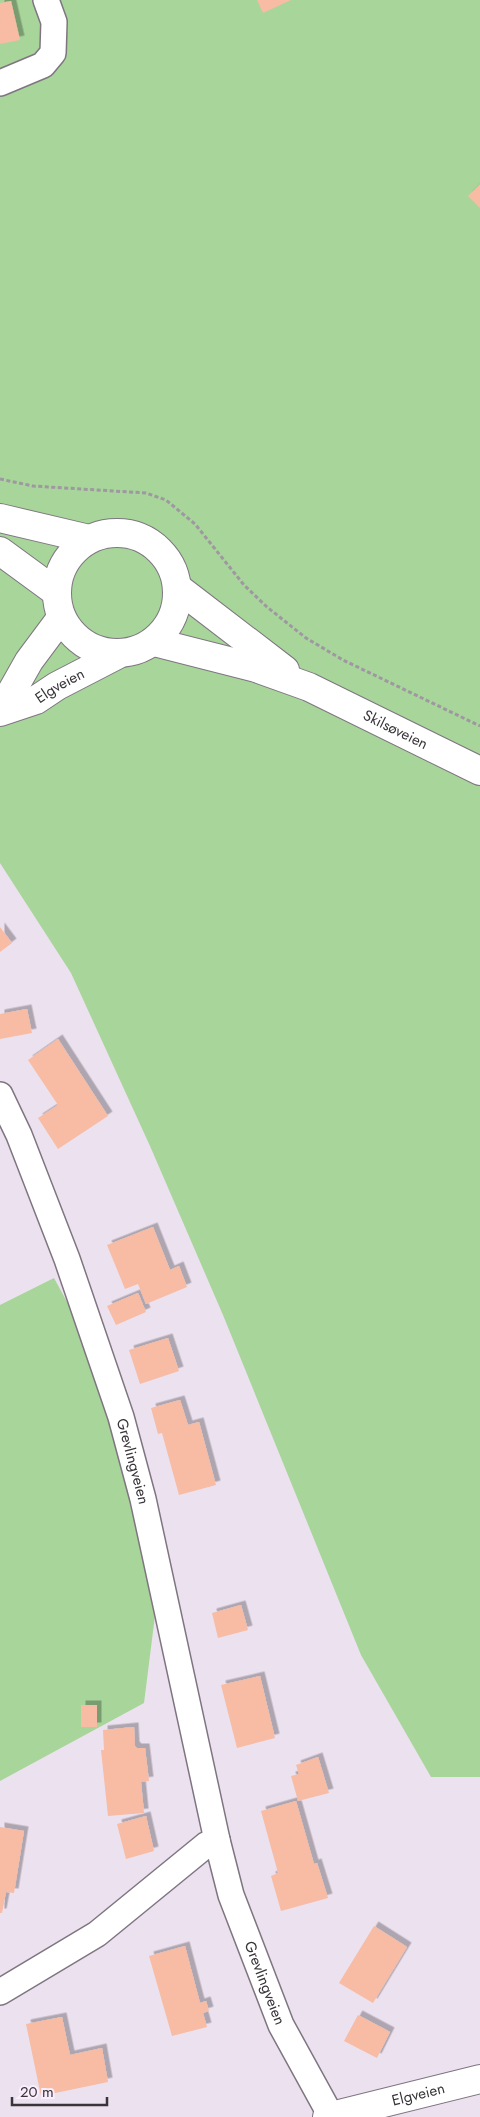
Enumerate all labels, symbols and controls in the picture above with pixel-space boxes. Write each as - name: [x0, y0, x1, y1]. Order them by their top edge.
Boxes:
- street label: Elgveien: [31, 663, 88, 709]
- street label: Skilsøveien: [359, 704, 432, 755]
- street label: Grevlingveien: [111, 1416, 155, 1506]
- street label: Grevlingveien: [239, 1938, 291, 2028]
- scale bar: [12, 2074, 108, 2106]
- street label: Elgveien: [389, 2077, 447, 2112]
- text: 20 m: [20, 2081, 54, 2103]

